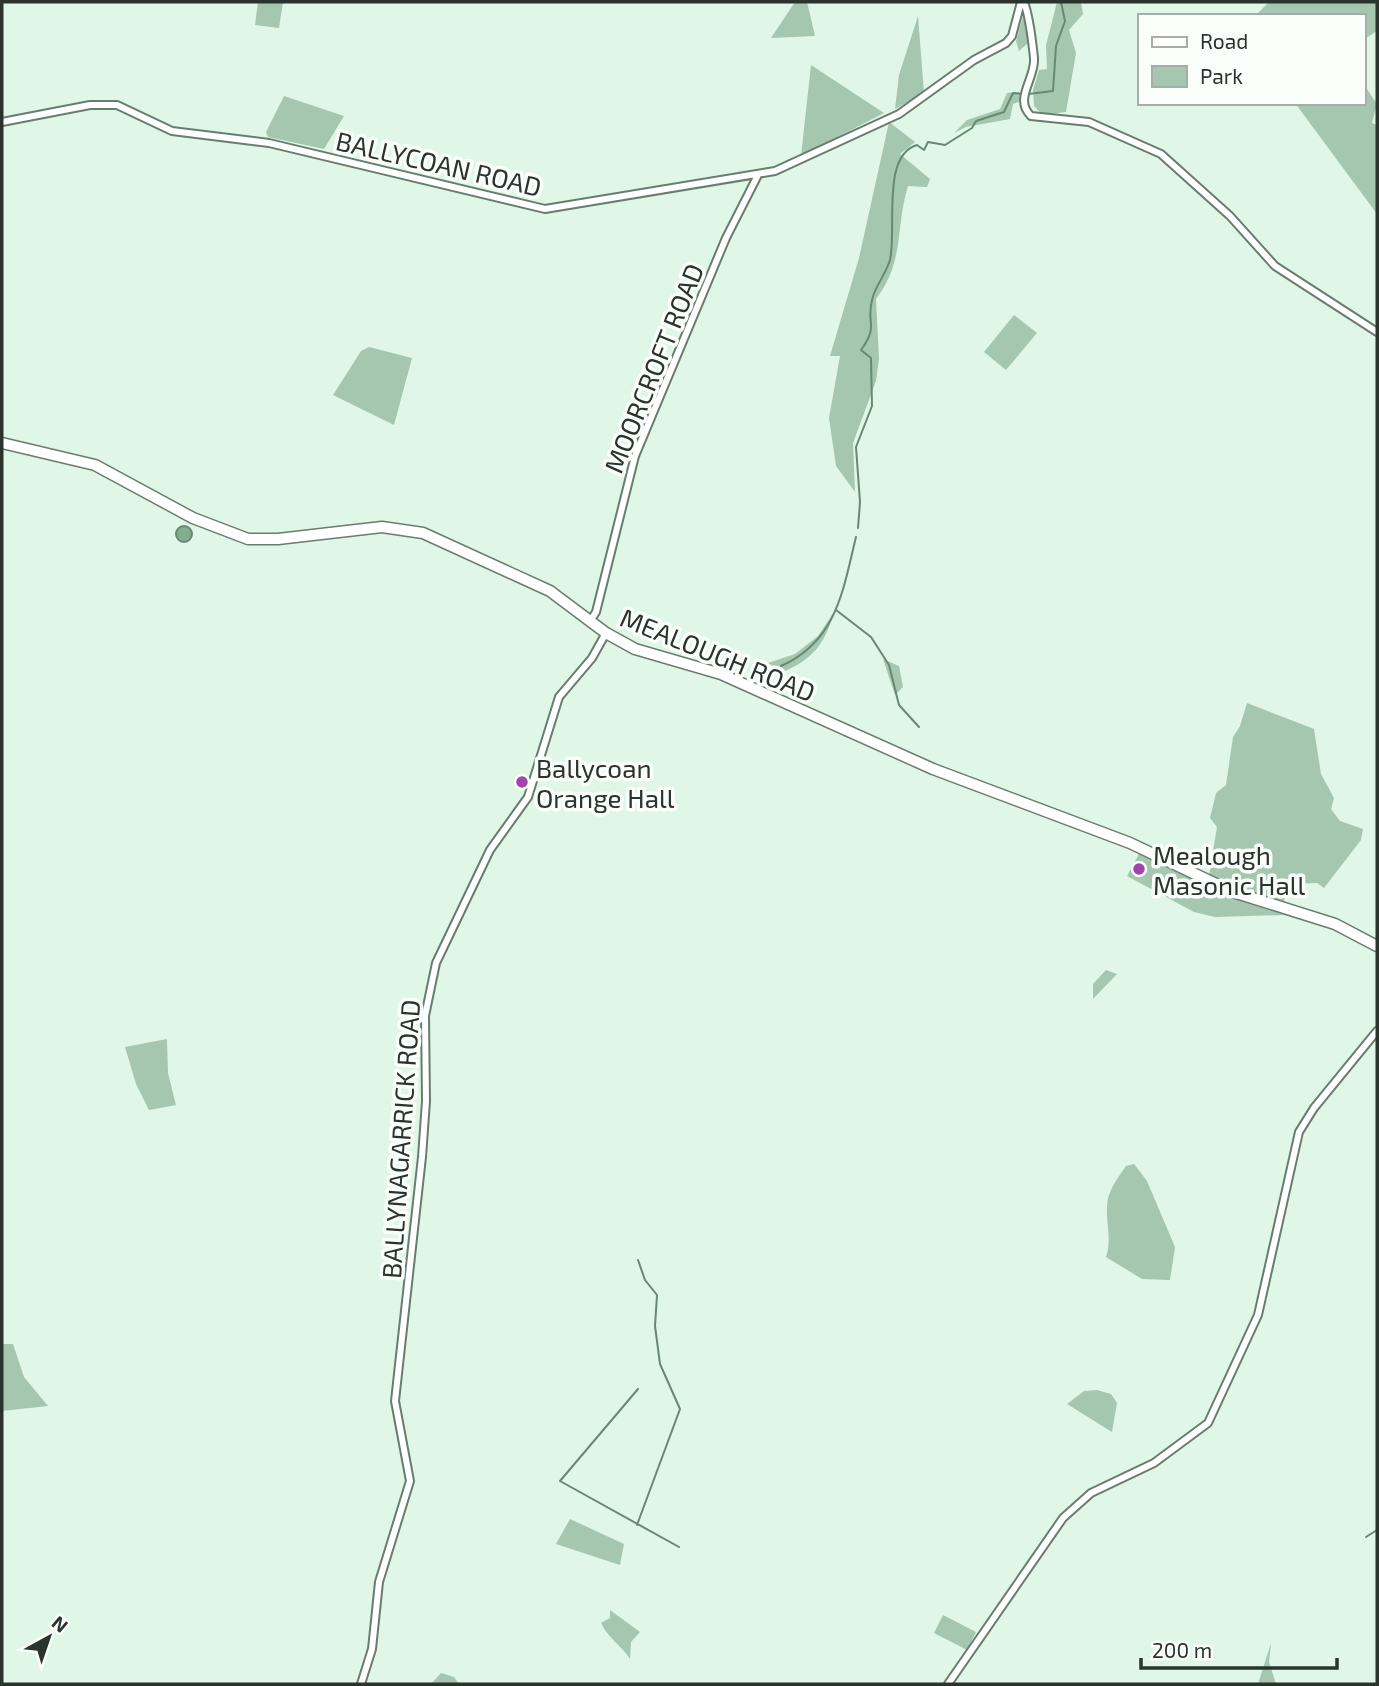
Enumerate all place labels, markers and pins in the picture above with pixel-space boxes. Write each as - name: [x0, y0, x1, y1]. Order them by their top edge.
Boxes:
- place label: Ballycoan Orange Hall: [536, 752, 675, 813]
- marker: Ballycoan Orange Hall: [514, 774, 530, 790]
- place label: Mealough Masonic Hall: [1153, 839, 1305, 900]
- marker: Mealough Masonic Hall: [1131, 861, 1147, 877]

